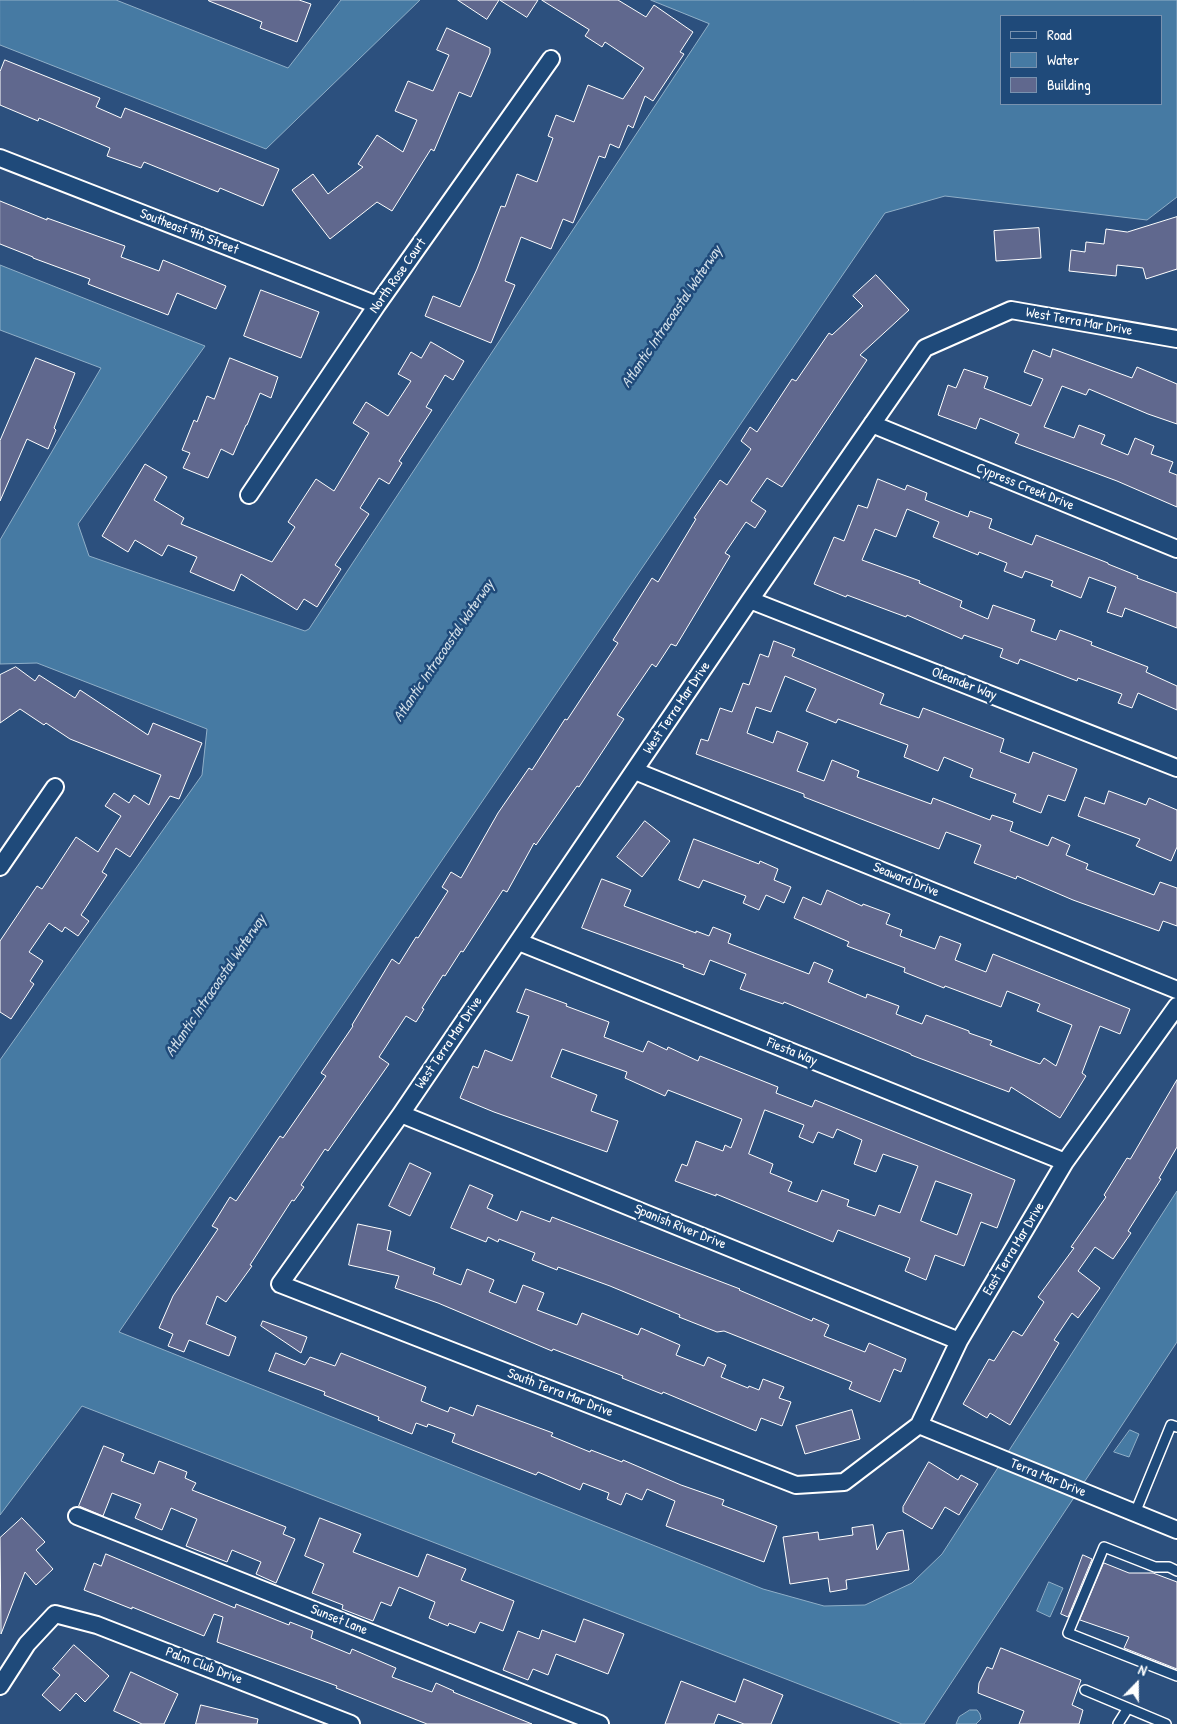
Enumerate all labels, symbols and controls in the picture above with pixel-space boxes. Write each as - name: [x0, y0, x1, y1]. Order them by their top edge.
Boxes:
- legend: [1000, 15, 1162, 105]
- text: Road: [1047, 24, 1072, 45]
- text: Water: [1047, 49, 1079, 70]
- text: Building: [1047, 74, 1091, 95]
- street label: Southeast 9th Street: [137, 205, 241, 259]
- street label: North Rose Court: [366, 235, 430, 317]
- water label: Atlantic Intracoastal Waterway: [618, 243, 726, 391]
- street label: West Terra Mar Drive: [1024, 304, 1134, 340]
- street label: Cypress Creek Drive: [974, 460, 1076, 514]
- water label: Atlantic Intracoastal Waterway: [390, 577, 498, 725]
- street label: West Terra Mar Drive: [640, 659, 714, 757]
- street label: Oleander Way: [929, 664, 999, 704]
- street label: Seaward Drive: [870, 859, 942, 901]
- water label: Atlantic Intracoastal Waterway: [162, 912, 270, 1060]
- street label: West Terra Mar Drive: [412, 994, 486, 1092]
- street label: Fiesta Way: [764, 1034, 820, 1070]
- street label: East Terra Mar Drive: [980, 1199, 1048, 1299]
- street label: Spanish River Drive: [632, 1201, 728, 1253]
- street label: South Terra Mar Drive: [505, 1365, 615, 1421]
- street label: Terra Mar Drive: [1008, 1455, 1088, 1501]
- street label: Sunset Lane: [308, 1601, 370, 1639]
- street label: Palm Club Drive: [163, 1644, 245, 1688]
- north arrow: [1112, 1659, 1162, 1709]
- text: N: [1136, 1659, 1150, 1680]

